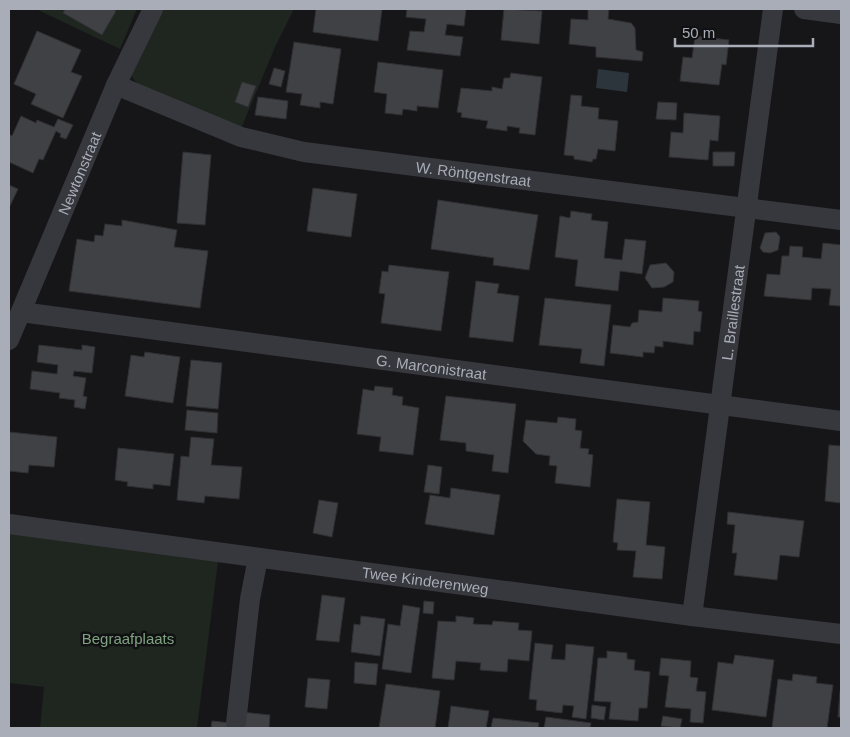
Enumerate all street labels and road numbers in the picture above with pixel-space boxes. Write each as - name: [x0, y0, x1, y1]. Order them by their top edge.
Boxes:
- street label: Newtonstraat: [54, 128, 104, 217]
- street label: W. Röntgenstraat: [415, 158, 533, 189]
- street label: L. Braillestraat: [718, 263, 747, 361]
- street label: G. Marconistraat: [375, 351, 488, 382]
- street label: Twee Kinderenweg: [361, 563, 490, 597]

